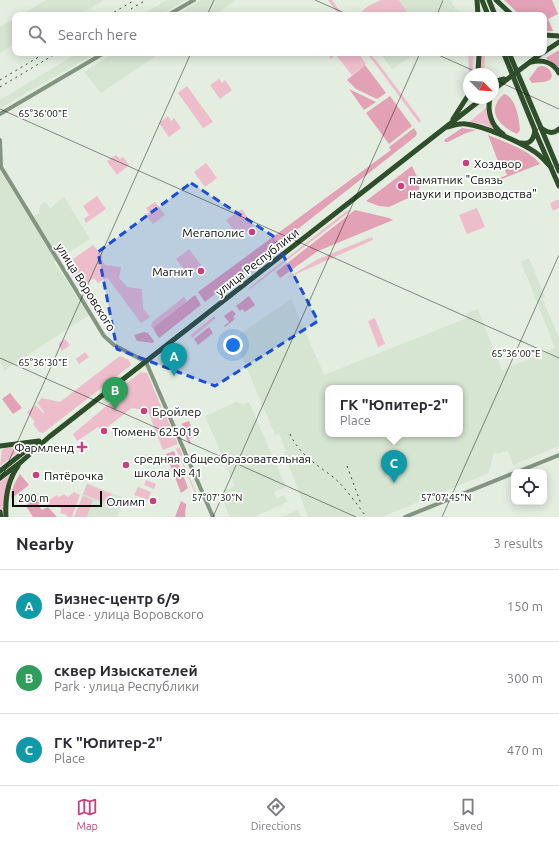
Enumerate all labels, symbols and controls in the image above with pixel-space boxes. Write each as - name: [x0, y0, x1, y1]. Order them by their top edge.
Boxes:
- search box: [12, 12, 547, 56]
- icon: search: [26, 23, 48, 45]
- text: Search here: [58, 26, 137, 43]
- north arrow: [463, 68, 499, 104]
- text: 65°36'00"E: [18, 108, 68, 119]
- place label: Хоздвор: [474, 157, 522, 170]
- marker: Хоздвор: [461, 158, 471, 168]
- place label: памятник "Связь науки и производства": [409, 173, 537, 200]
- marker: памятник "Связь науки и производства": [396, 181, 406, 191]
- place label: Мегаполис: [182, 226, 244, 239]
- street label: улица Республики: [213, 226, 301, 298]
- marker: Мегаполис: [247, 227, 257, 237]
- street label: улица Воровского: [54, 241, 118, 333]
- place label: Магнит: [152, 265, 194, 278]
- marker: Магнит: [196, 266, 206, 276]
- your location: [223, 335, 243, 355]
- pin: A: [161, 343, 187, 376]
- text: 65°36'00"E: [491, 348, 541, 359]
- text: 65°36'30"E: [18, 357, 68, 368]
- pin: B: [102, 377, 128, 410]
- popup: [325, 385, 463, 437]
- text: ГК "Юпитер-2": [340, 396, 448, 413]
- place label: Бройлер: [152, 405, 201, 418]
- marker: Бройлер: [139, 406, 149, 416]
- text: Place: [340, 413, 371, 427]
- place label: Тюмень 625019: [112, 425, 199, 438]
- marker: Тюмень 625019: [99, 426, 109, 436]
- place label: Фармленд: [14, 441, 74, 454]
- marker: Фармленд: [77, 442, 87, 452]
- pin: C: [381, 450, 407, 483]
- place label: средняя общеобразовательная школа № 41: [134, 452, 311, 479]
- marker: средняя общеобразовательная школа № 41: [121, 460, 131, 470]
- place label: Пятёрочка: [44, 469, 103, 482]
- map controls: [511, 469, 547, 505]
- button: locate: [511, 469, 547, 505]
- marker: Пятёрочка: [31, 470, 41, 480]
- scale bar: [12, 489, 102, 508]
- text: 200 m: [18, 492, 49, 504]
- text: 57°07'30"N: [192, 492, 242, 503]
- text: 57°07'45"N: [421, 492, 471, 503]
- place label: Олимп: [106, 495, 145, 508]
- marker: Олимп: [148, 496, 158, 506]
- text: Nearby: [16, 534, 74, 553]
- text: 3 results: [493, 536, 543, 550]
- text: Бизнес-центр 6/9: [54, 590, 180, 607]
- text: A: [24, 599, 34, 613]
- text: 150 m: [507, 599, 543, 613]
- text: Place · улица Воровского: [54, 607, 204, 621]
- text: сквер Изыскателей: [54, 662, 198, 679]
- text: B: [25, 671, 33, 685]
- text: 300 m: [507, 671, 543, 685]
- text: Park · улица Республики: [54, 679, 199, 693]
- text: ГК "Юпитер-2": [54, 734, 162, 751]
- text: C: [25, 743, 33, 757]
- text: 470 m: [507, 743, 543, 757]
- text: Place: [54, 751, 85, 765]
- tab: Map: [76, 796, 98, 832]
- tab: Directions: [251, 796, 301, 832]
- tab: Saved: [453, 796, 483, 832]

